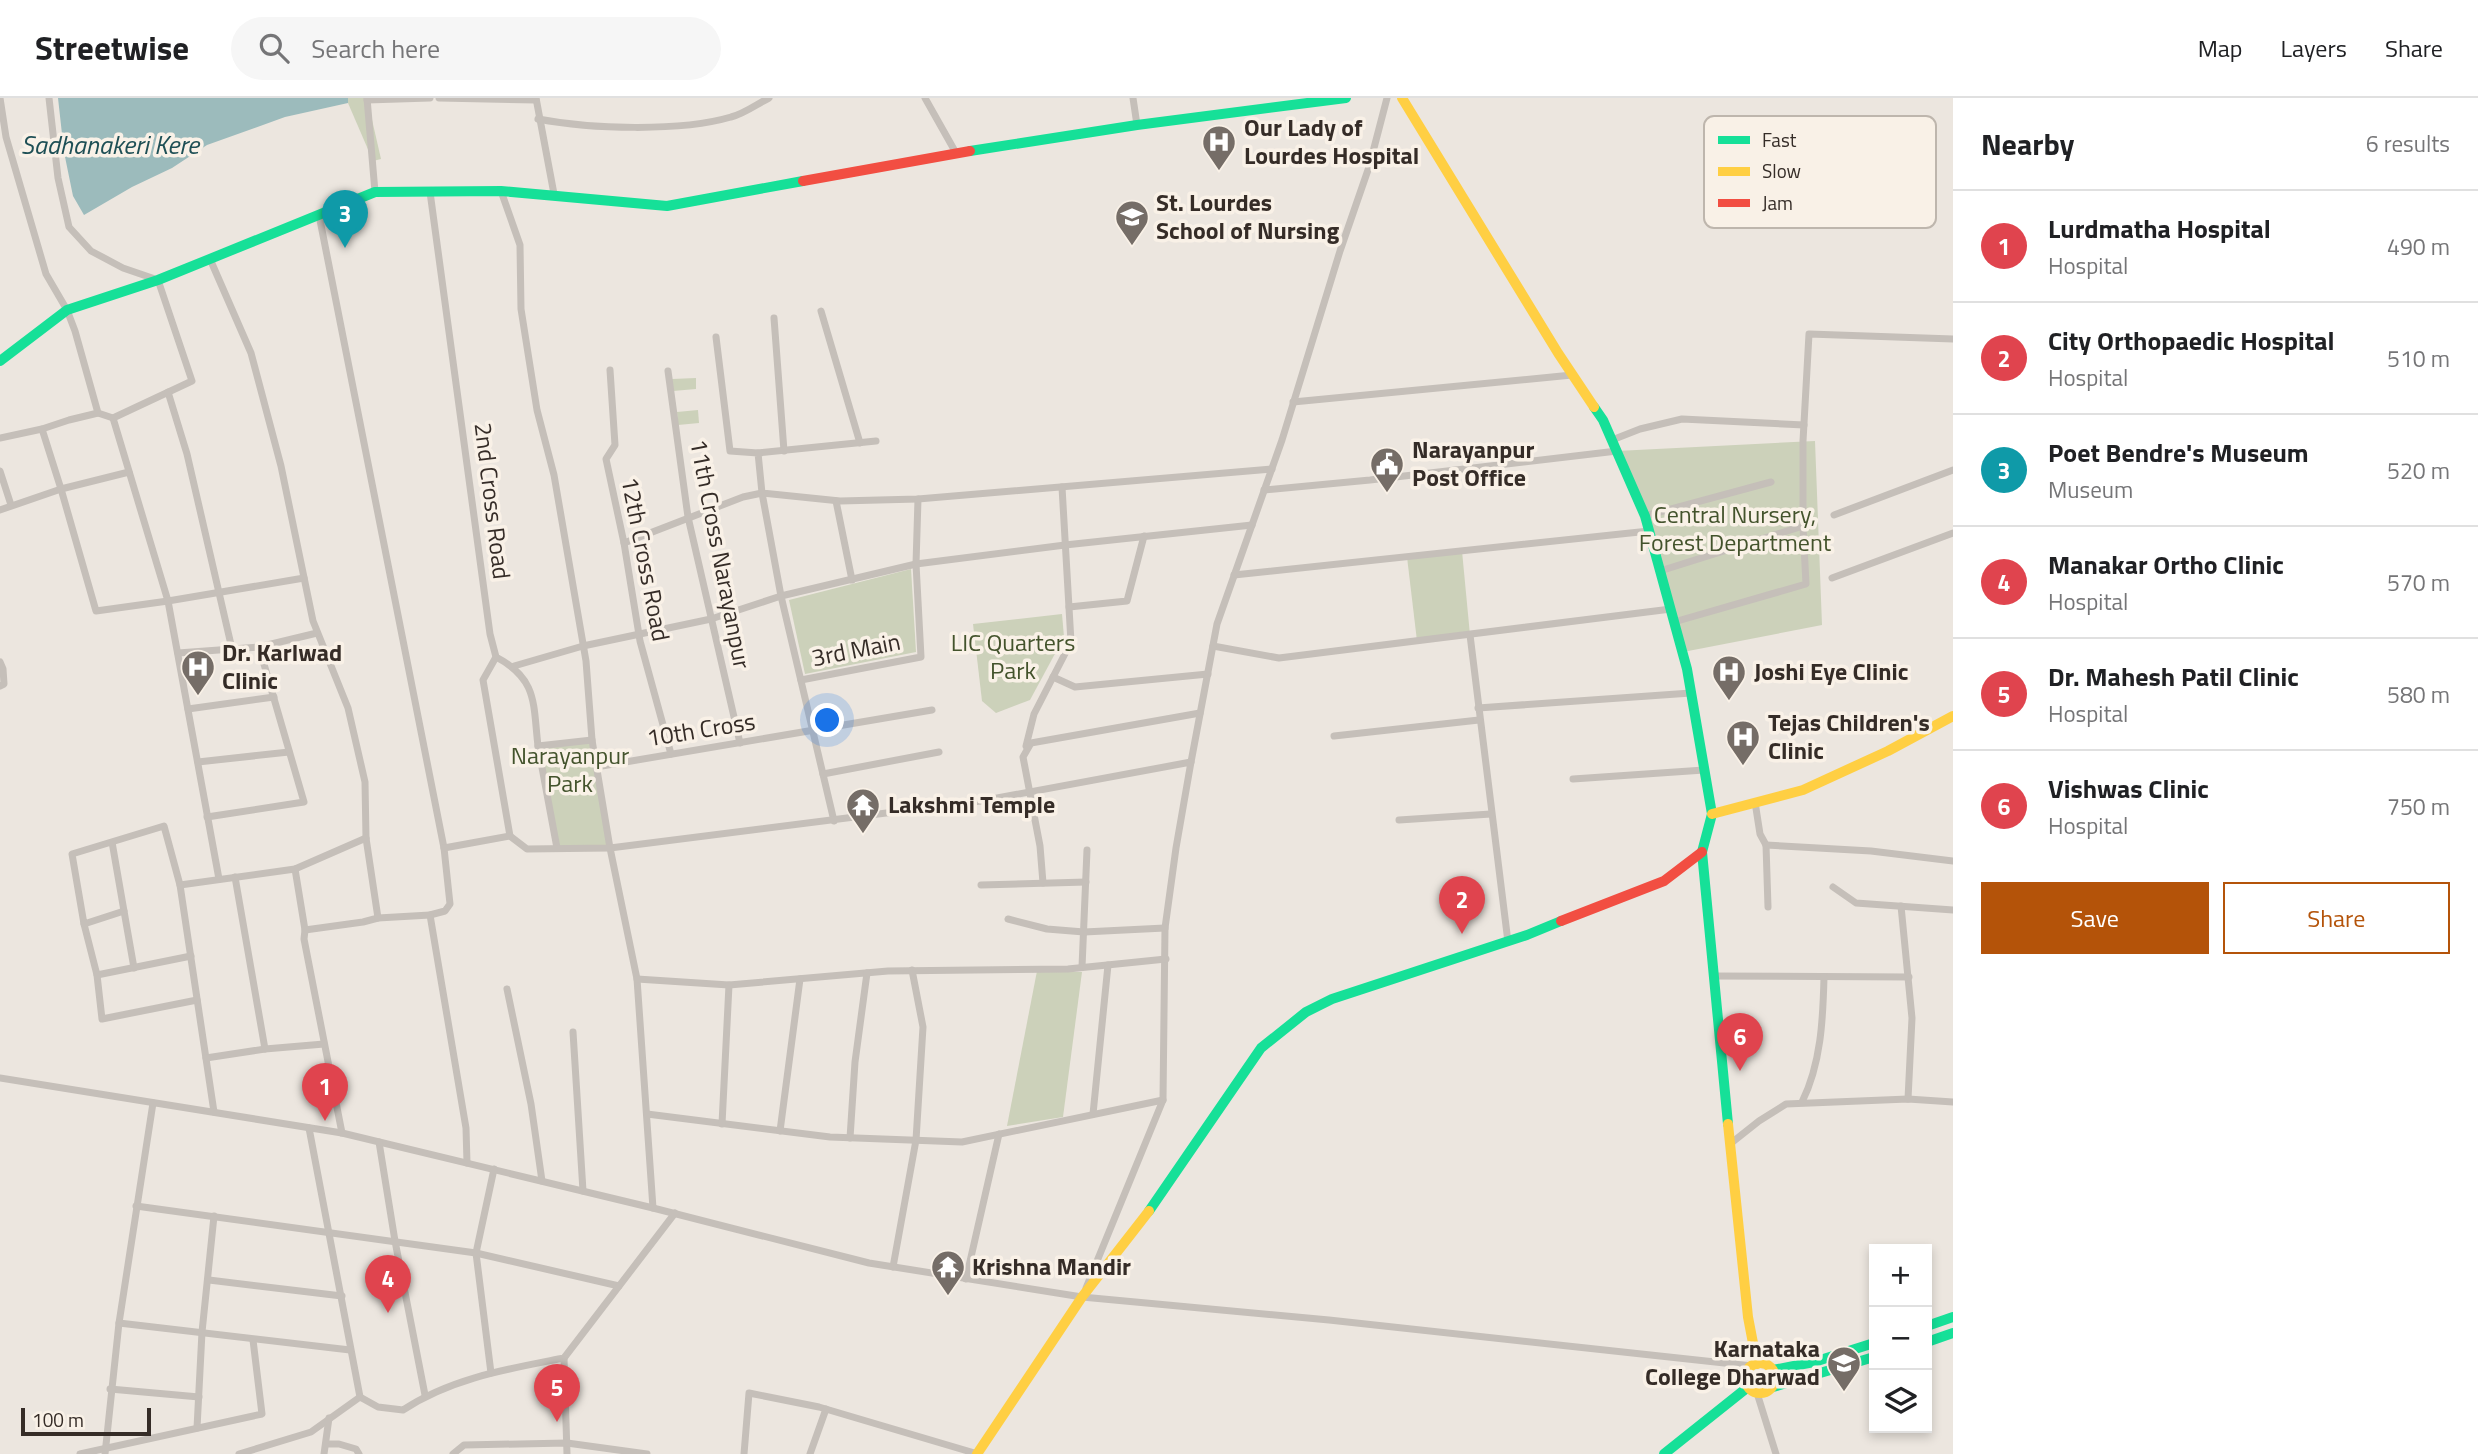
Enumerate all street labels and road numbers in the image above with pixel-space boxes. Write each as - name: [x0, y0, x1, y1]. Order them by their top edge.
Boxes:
- street label: 2nd Cross Road: [466, 420, 520, 581]
- street label: 11th Cross Narayanpur: [681, 436, 761, 672]
- street label: 12th Cross Road: [612, 474, 680, 644]
- street label: 3rd Main: [808, 623, 903, 675]
- street label: 10th Cross: [644, 703, 758, 755]

